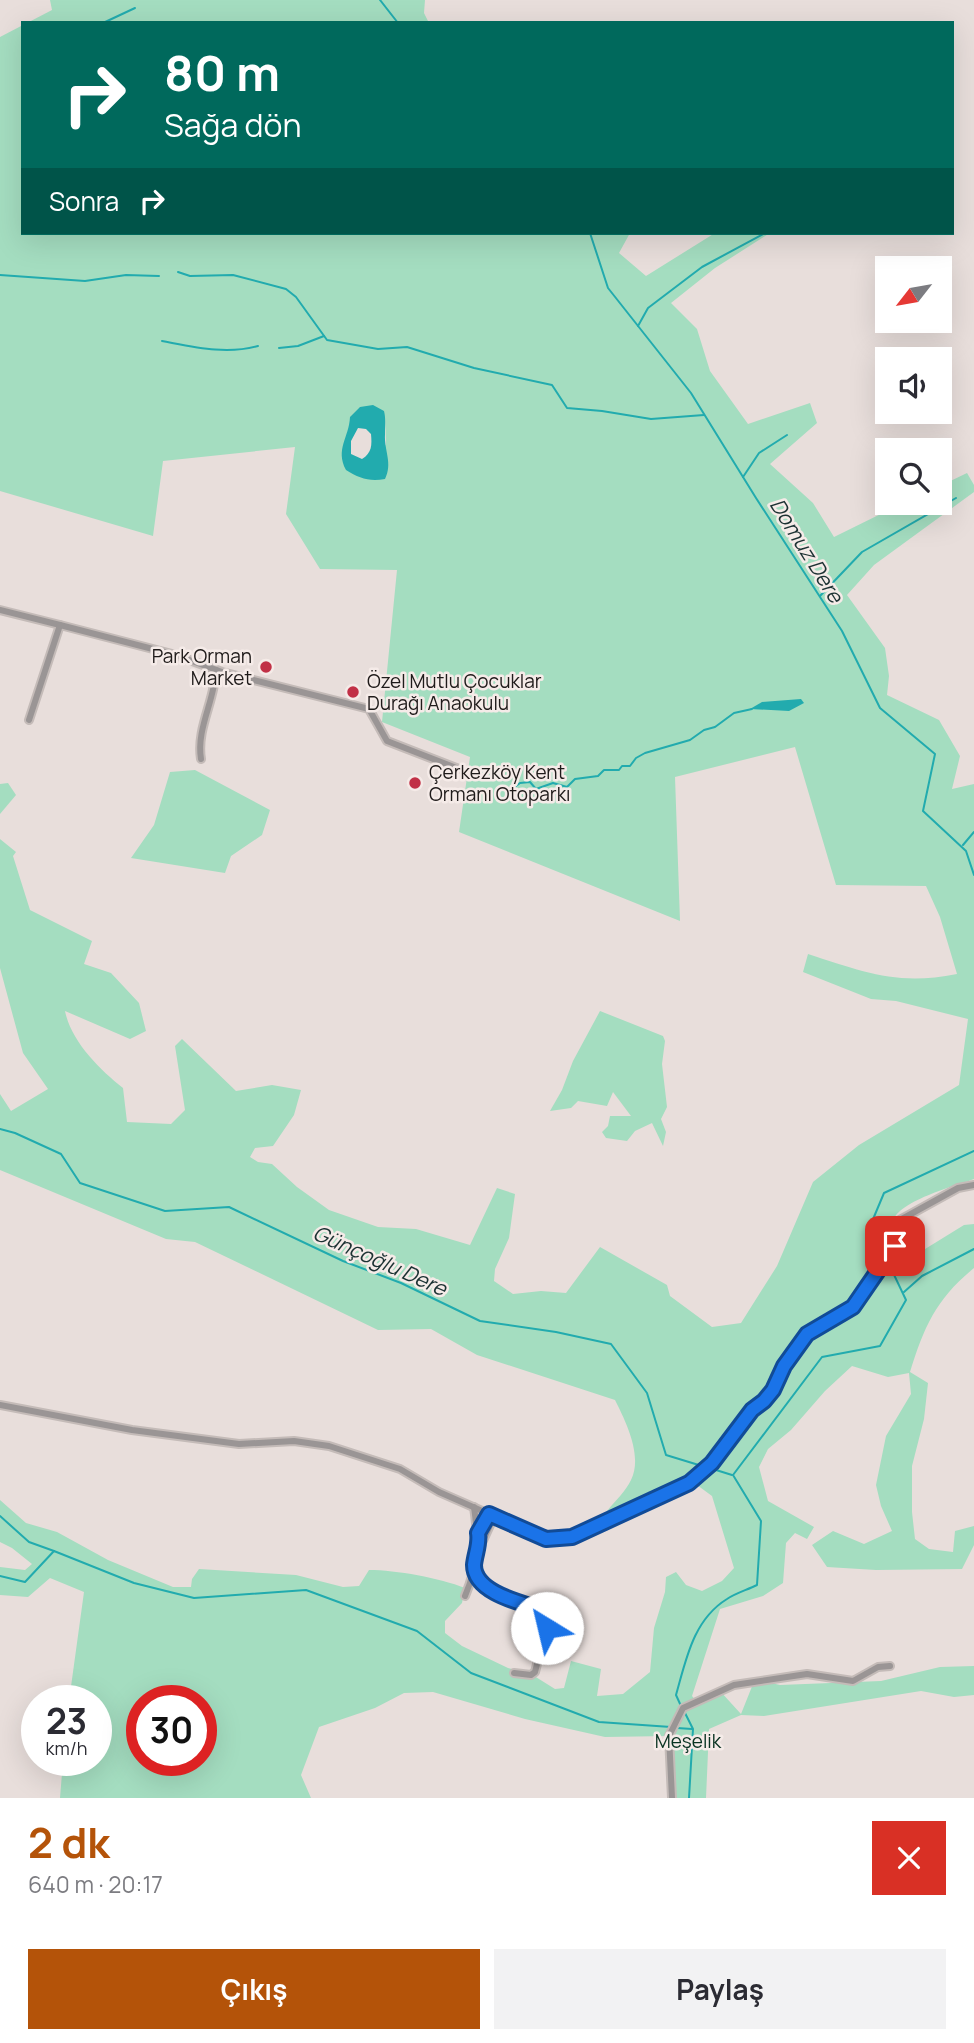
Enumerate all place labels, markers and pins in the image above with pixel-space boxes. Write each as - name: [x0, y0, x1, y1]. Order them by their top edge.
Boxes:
- place label: Park Orman Market: [152, 643, 252, 691]
- marker: Park Orman Market: [258, 659, 274, 675]
- place label: Özel Mutlu Çocuklar Durağı Anaokulu: [367, 668, 542, 716]
- marker: Özel Mutlu Çocuklar Durağı Anaokulu: [345, 684, 361, 700]
- place label: Çerkezköy Kent Ormanı Otoparkı: [429, 759, 571, 807]
- marker: Çerkezköy Kent Ormanı Otoparkı: [407, 775, 423, 791]
- pin: [865, 1216, 925, 1276]

